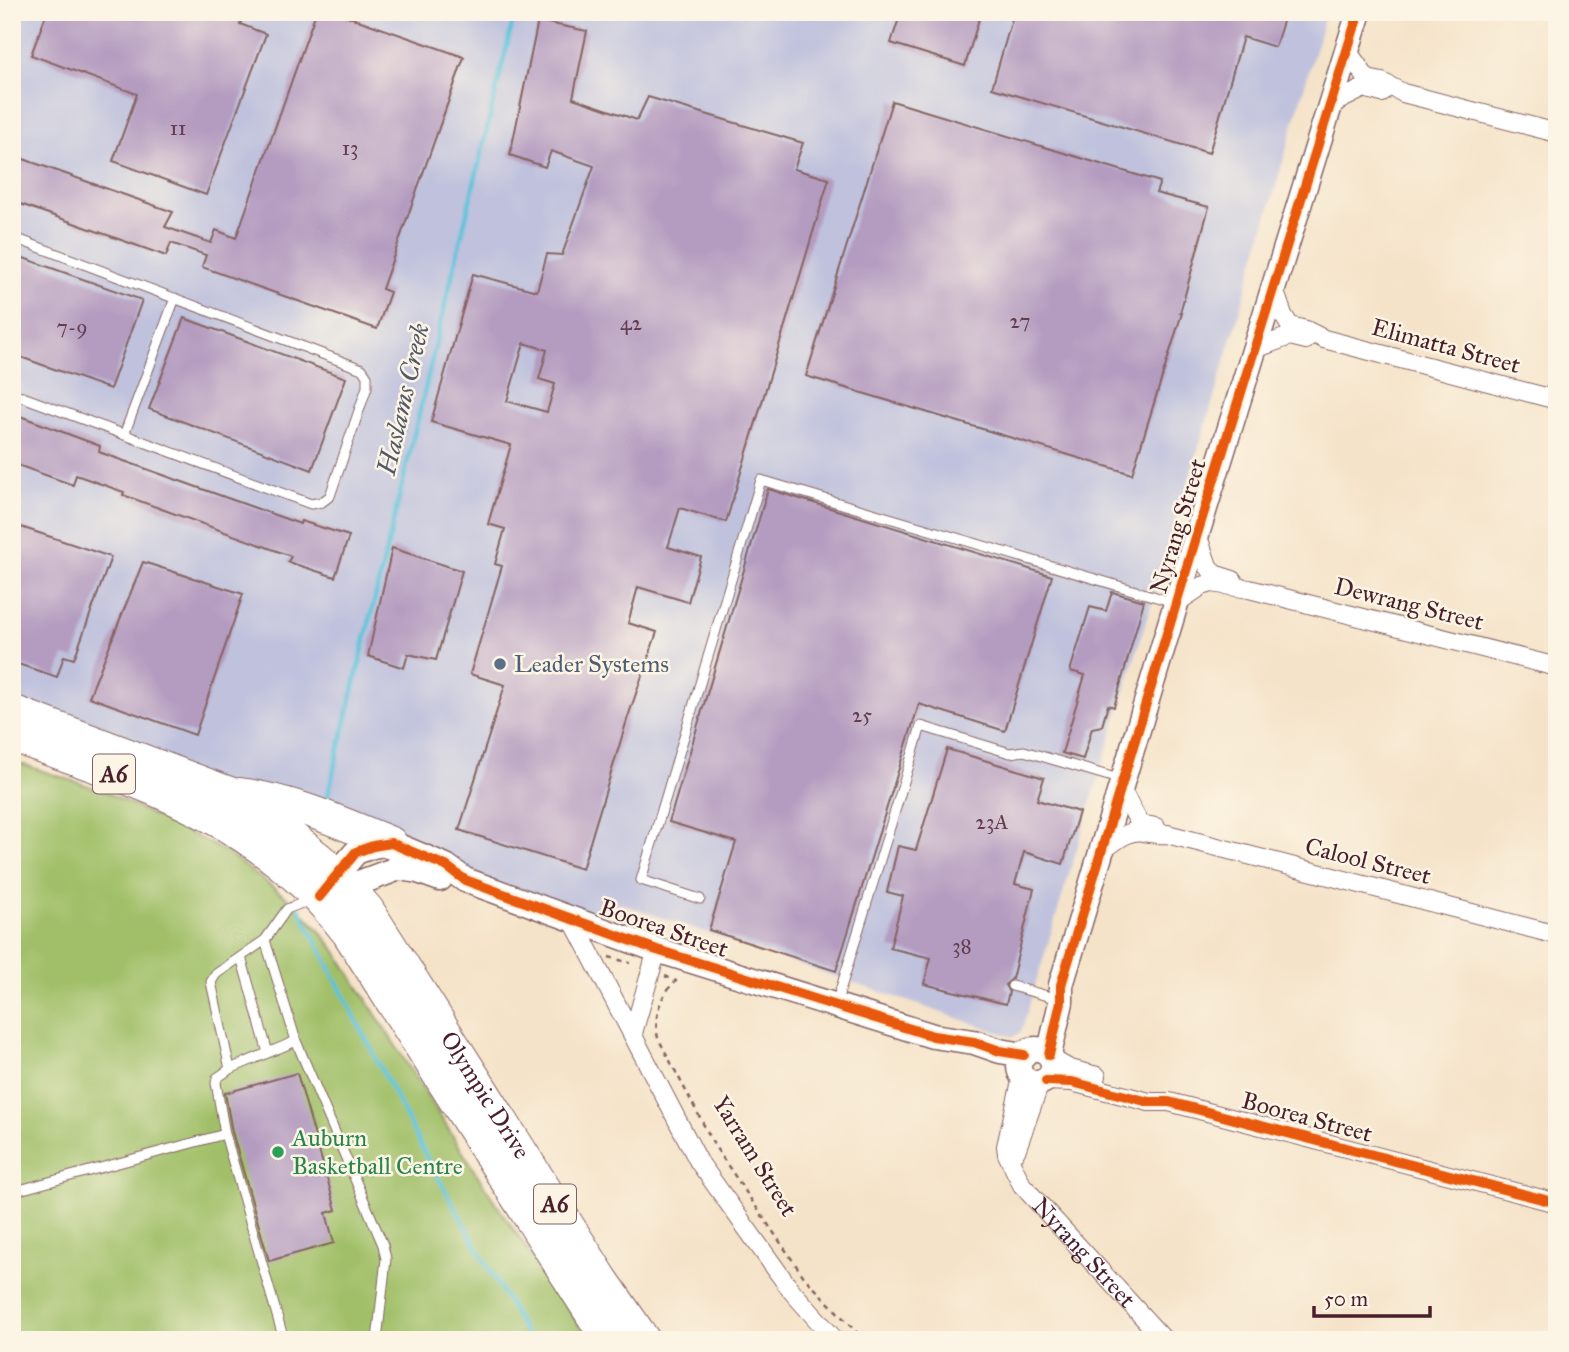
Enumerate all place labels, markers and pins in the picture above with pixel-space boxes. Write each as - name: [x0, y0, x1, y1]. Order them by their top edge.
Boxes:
- place label: Leader Systems: [514, 649, 669, 679]
- marker: Leader Systems: [492, 656, 508, 672]
- place label: Auburn Basketball Centre: [291, 1123, 463, 1181]
- marker: Auburn Basketball Centre: [270, 1144, 286, 1160]

